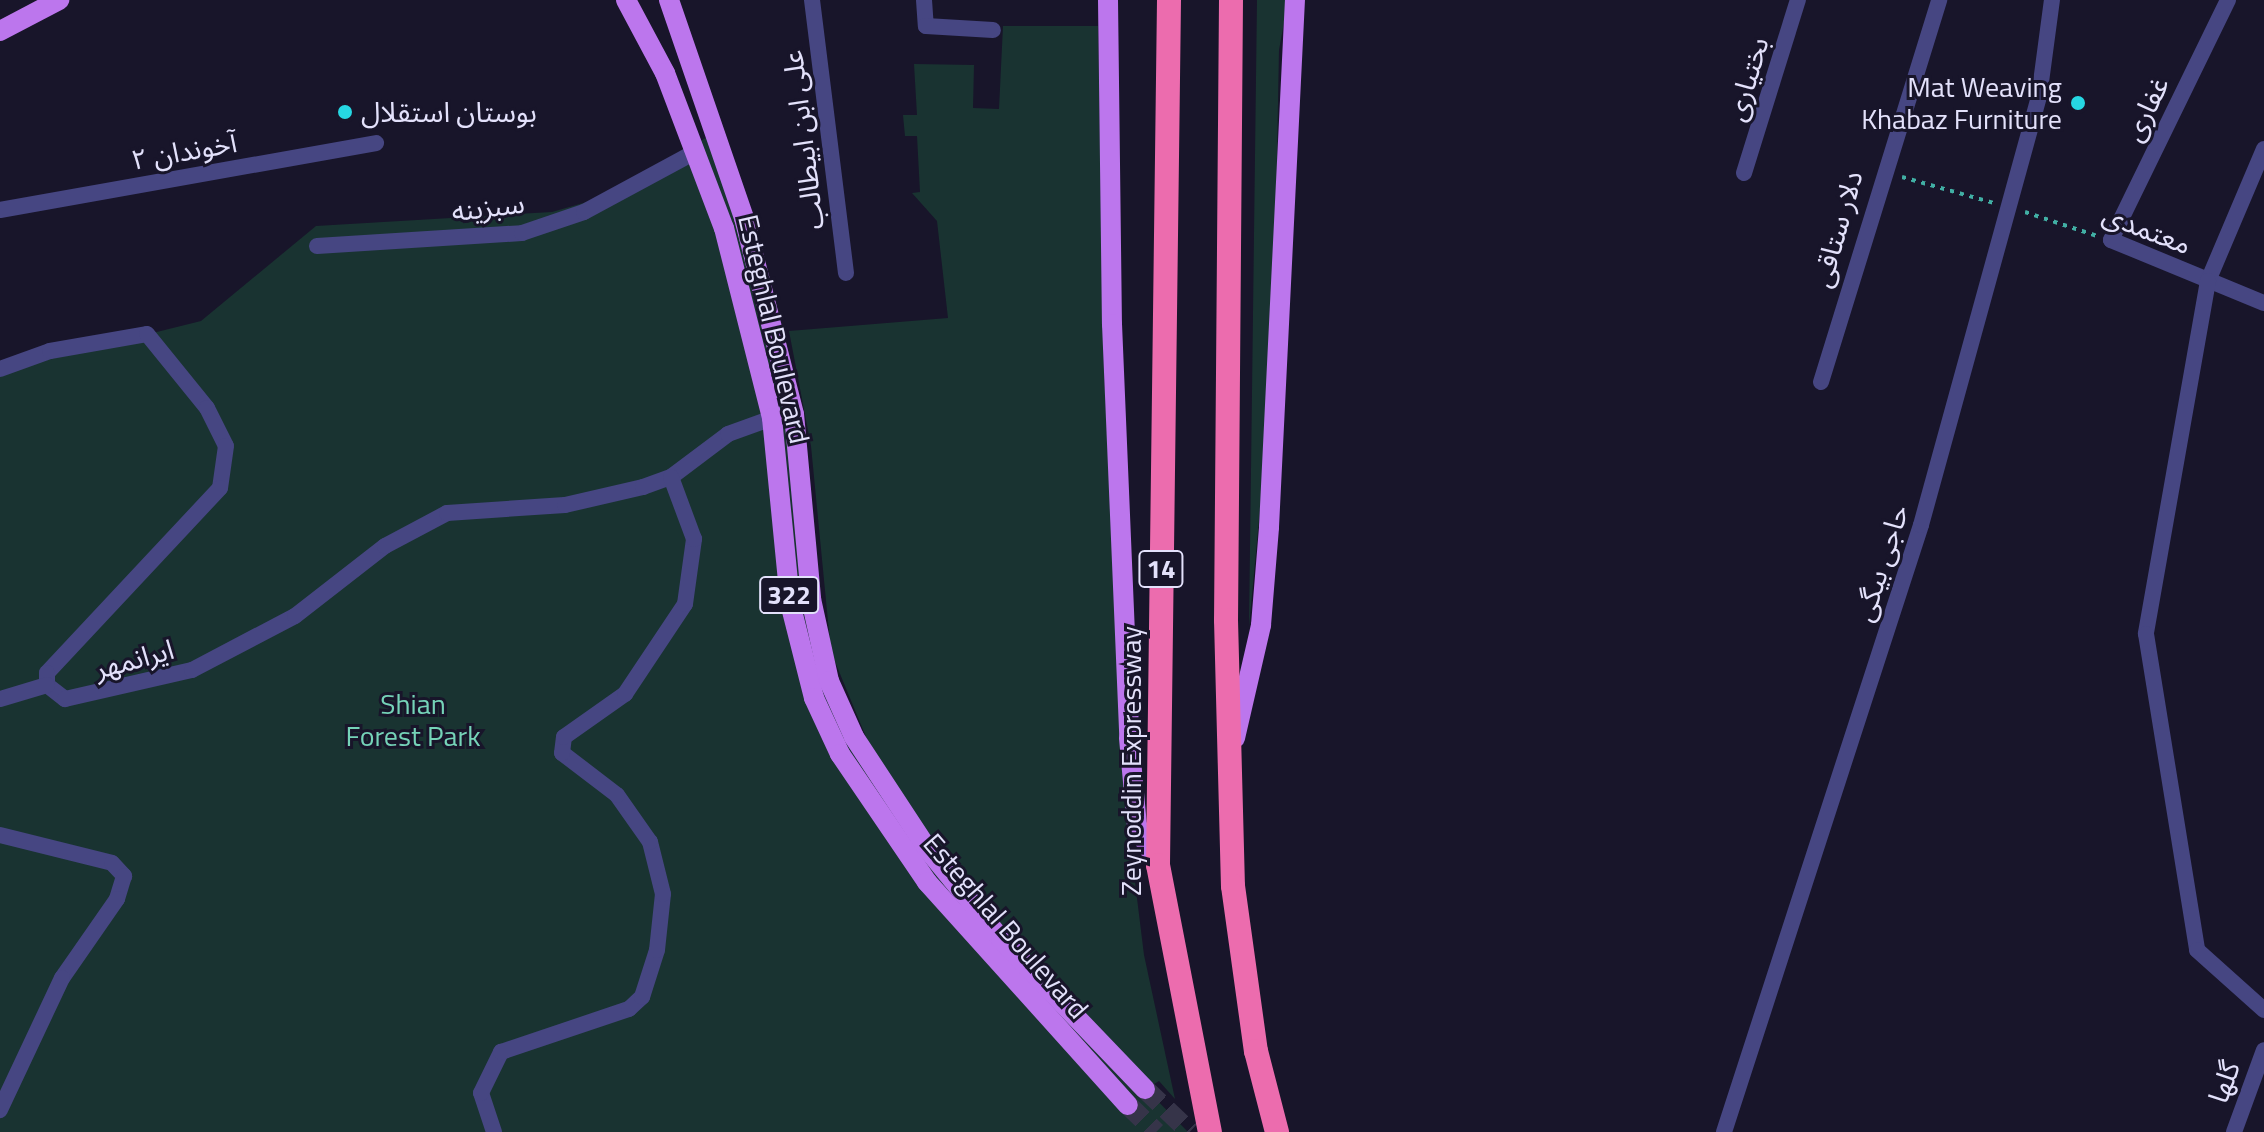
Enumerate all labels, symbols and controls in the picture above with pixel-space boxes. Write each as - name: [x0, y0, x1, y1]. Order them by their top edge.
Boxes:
- street label: بختیاری: [1718, 33, 1776, 125]
- street label: علی ابن ابیطالب: [775, 48, 831, 232]
- place label: Mat Weaving Khabaz Furniture: [1861, 70, 2062, 136]
- street label: غفاری: [2116, 71, 2176, 147]
- marker: Mat Weaving Khabaz Furniture: [2069, 94, 2087, 112]
- place label: بوستان استقلال: [361, 95, 537, 129]
- marker: بوستان استقلال: [336, 103, 354, 121]
- street label: آخوندان ۲: [129, 125, 239, 177]
- street label: دلار ستاقی: [1804, 167, 1870, 291]
- street label: سبزینه: [450, 186, 526, 228]
- street label: معتمدی: [2098, 197, 2196, 261]
- street label: Esteghlal Boulevard: [731, 211, 817, 447]
- street label: حاجی بیگی: [1846, 500, 1916, 626]
- road number: 14: [1137, 547, 1185, 591]
- road number: 322: [759, 573, 819, 617]
- street label: Zeynoddin Expressway: [1114, 626, 1148, 896]
- street label: ایرانمهر: [90, 632, 178, 686]
- park label: Shian Forest Park: [345, 687, 481, 753]
- street label: Esteghlal Boulevard: [917, 827, 1095, 1025]
- street label: گلها: [2201, 1056, 2247, 1108]

